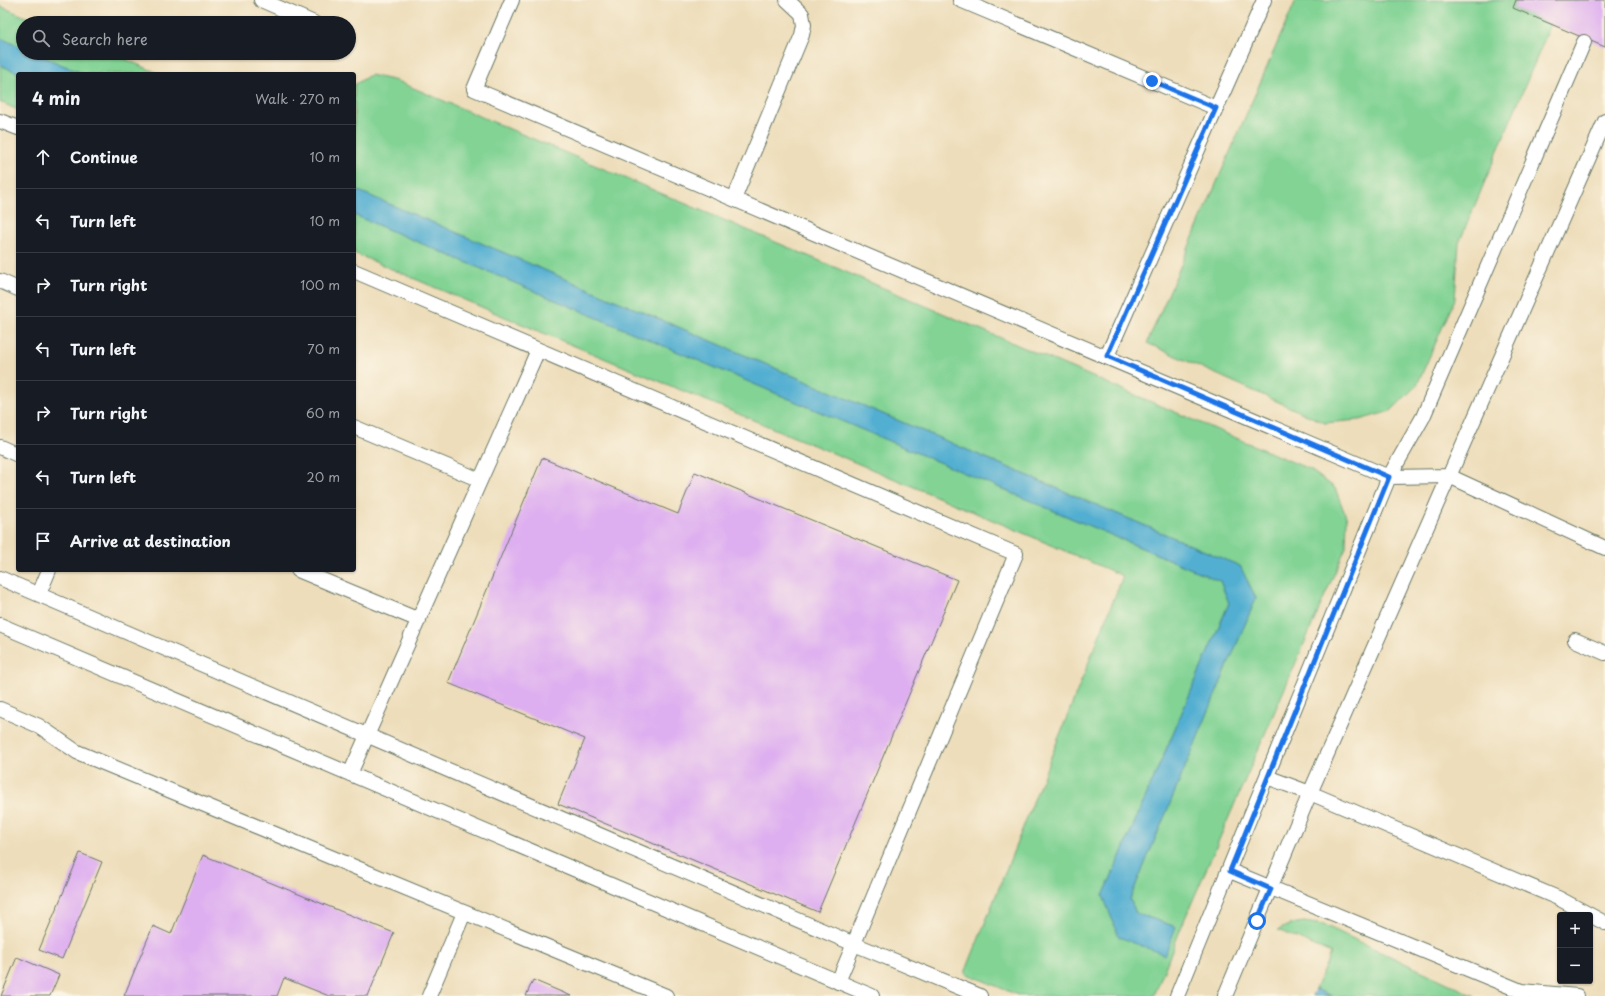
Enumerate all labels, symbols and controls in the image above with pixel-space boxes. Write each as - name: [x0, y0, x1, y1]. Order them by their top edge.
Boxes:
- search box: [16, 16, 356, 60]
- icon: search: [30, 27, 52, 49]
- text: Search here: [62, 27, 148, 50]
- route end: [1143, 72, 1161, 90]
- text: 4 min: [32, 85, 80, 111]
- text: Walk · 270 m: [255, 89, 340, 108]
- text: Continue: [70, 145, 138, 168]
- icon: ahead: [32, 146, 54, 168]
- text: 10 m: [310, 147, 340, 166]
- text: Turn left: [70, 209, 136, 232]
- icon: left: [32, 210, 54, 232]
- text: 10 m: [310, 211, 340, 230]
- text: Turn right: [70, 273, 147, 296]
- icon: right: [32, 274, 54, 296]
- text: 100 m: [300, 275, 340, 294]
- text: Turn left: [70, 337, 136, 360]
- icon: left: [32, 338, 54, 360]
- text: 70 m: [307, 339, 340, 358]
- text: Turn right: [70, 401, 147, 424]
- icon: right: [32, 402, 54, 424]
- text: 60 m: [306, 403, 340, 422]
- text: Turn left: [70, 465, 136, 488]
- icon: left: [32, 466, 54, 488]
- text: 20 m: [306, 467, 340, 486]
- text: Arrive at destination: [70, 529, 231, 552]
- icon: arrive: [32, 530, 54, 552]
- route start: [1248, 912, 1266, 930]
- map controls: [1557, 912, 1593, 984]
- button: +: [1557, 912, 1593, 948]
- button: −: [1557, 948, 1593, 984]

